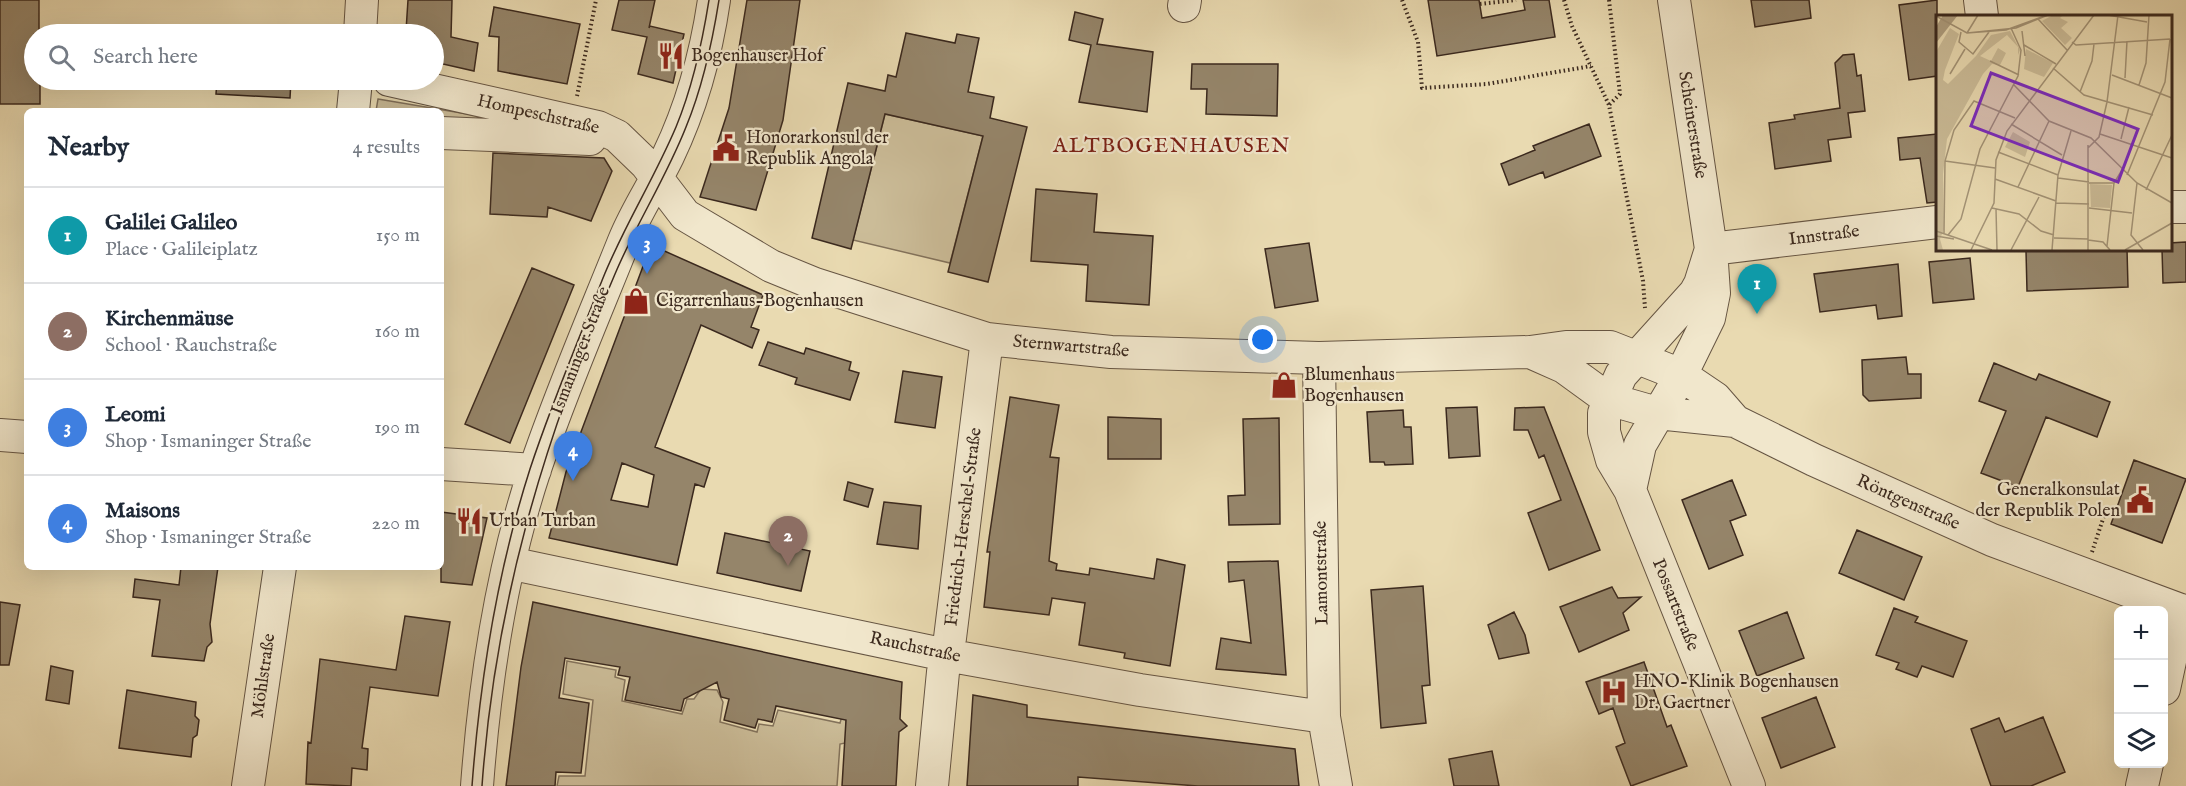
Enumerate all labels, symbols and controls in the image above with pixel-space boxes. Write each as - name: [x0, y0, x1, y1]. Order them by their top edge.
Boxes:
- inset map: [1936, 15, 2171, 250]
- search box: [24, 24, 444, 90]
- icon: search: [45, 41, 78, 74]
- restaurant icon: Bogenhauser Hof: [656, 41, 686, 71]
- text: Search here: [93, 43, 198, 71]
- place label: Bogenhauser Hof: [691, 45, 827, 68]
- street label: Scheinerstraße: [1672, 70, 1712, 180]
- street label: Hompeschstraße: [475, 90, 601, 140]
- place label: Honorarkonsul der Republik Angola: [746, 127, 889, 171]
- text: Nearby: [48, 131, 129, 164]
- public building icon: Honorarkonsul der Republik Angola: [711, 133, 741, 163]
- district label: ALTBOGENHAUSEN: [1052, 133, 1291, 160]
- text: 4 results: [353, 135, 420, 160]
- text: Galilei Galileo: [105, 209, 237, 237]
- street label: Innstraße: [1787, 220, 1861, 252]
- text: 1: [64, 223, 71, 248]
- text: 150 m: [376, 223, 420, 248]
- pin: 3: [628, 224, 666, 274]
- text: Place · Galileiplatz: [105, 237, 258, 262]
- pin: 1: [1738, 264, 1776, 314]
- street label: Ismaninger Straße: [546, 284, 616, 418]
- shop icon: Cigarrenhaus-Bogenhausen: [621, 286, 651, 316]
- place label: Cigarrenhaus-Bogenhausen: [656, 290, 864, 313]
- text: Kirchenmäuse: [105, 305, 234, 333]
- text: 2: [63, 319, 72, 344]
- text: 160 m: [374, 319, 420, 344]
- your location: [1248, 325, 1277, 354]
- street label: Sternwartstraße: [1012, 330, 1130, 364]
- text: School · Rauchstraße: [105, 333, 277, 358]
- place label: Blumenhaus Bogenhausen: [1304, 364, 1405, 408]
- shop icon: Blumenhaus Bogenhausen: [1269, 370, 1299, 400]
- text: Leomi: [105, 401, 166, 429]
- text: 3: [64, 415, 71, 440]
- text: 190 m: [374, 415, 420, 440]
- street label: Friedrich-Herschel-Straße: [940, 426, 988, 628]
- text: Shop · Ismaninger Straße: [105, 429, 311, 454]
- pin: 4: [554, 432, 592, 481]
- street label: Röntgenstraße: [1853, 470, 1963, 536]
- place label: Generalkonsulat der Republik Polen: [1976, 479, 2120, 523]
- public building icon: Generalkonsulat der Republik Polen: [2125, 485, 2155, 515]
- text: Maisons: [105, 497, 180, 525]
- restaurant icon: Urban Turban: [454, 506, 484, 536]
- place label: Urban Turban: [489, 510, 596, 533]
- text: 4: [63, 511, 72, 536]
- text: 220 m: [372, 511, 420, 536]
- pin: 2: [768, 516, 808, 566]
- street label: Lamontstraße: [1310, 521, 1334, 625]
- text: Shop · Ismaninger Straße: [105, 525, 311, 550]
- street label: Possartstraße: [1646, 556, 1704, 654]
- map controls: [2114, 606, 2168, 768]
- button: +: [2114, 606, 2168, 660]
- street label: Rauchstraße: [867, 627, 963, 669]
- street label: Möhlstraße: [247, 632, 281, 720]
- button: −: [2114, 660, 2168, 714]
- place label: HNO-Klinik Bogenhausen Dr. Gaertner: [1634, 671, 1839, 715]
- hospital icon: HNO-Klinik Bogenhausen Dr. Gaertner: [1599, 677, 1629, 707]
- button: layers: [2114, 714, 2168, 768]

